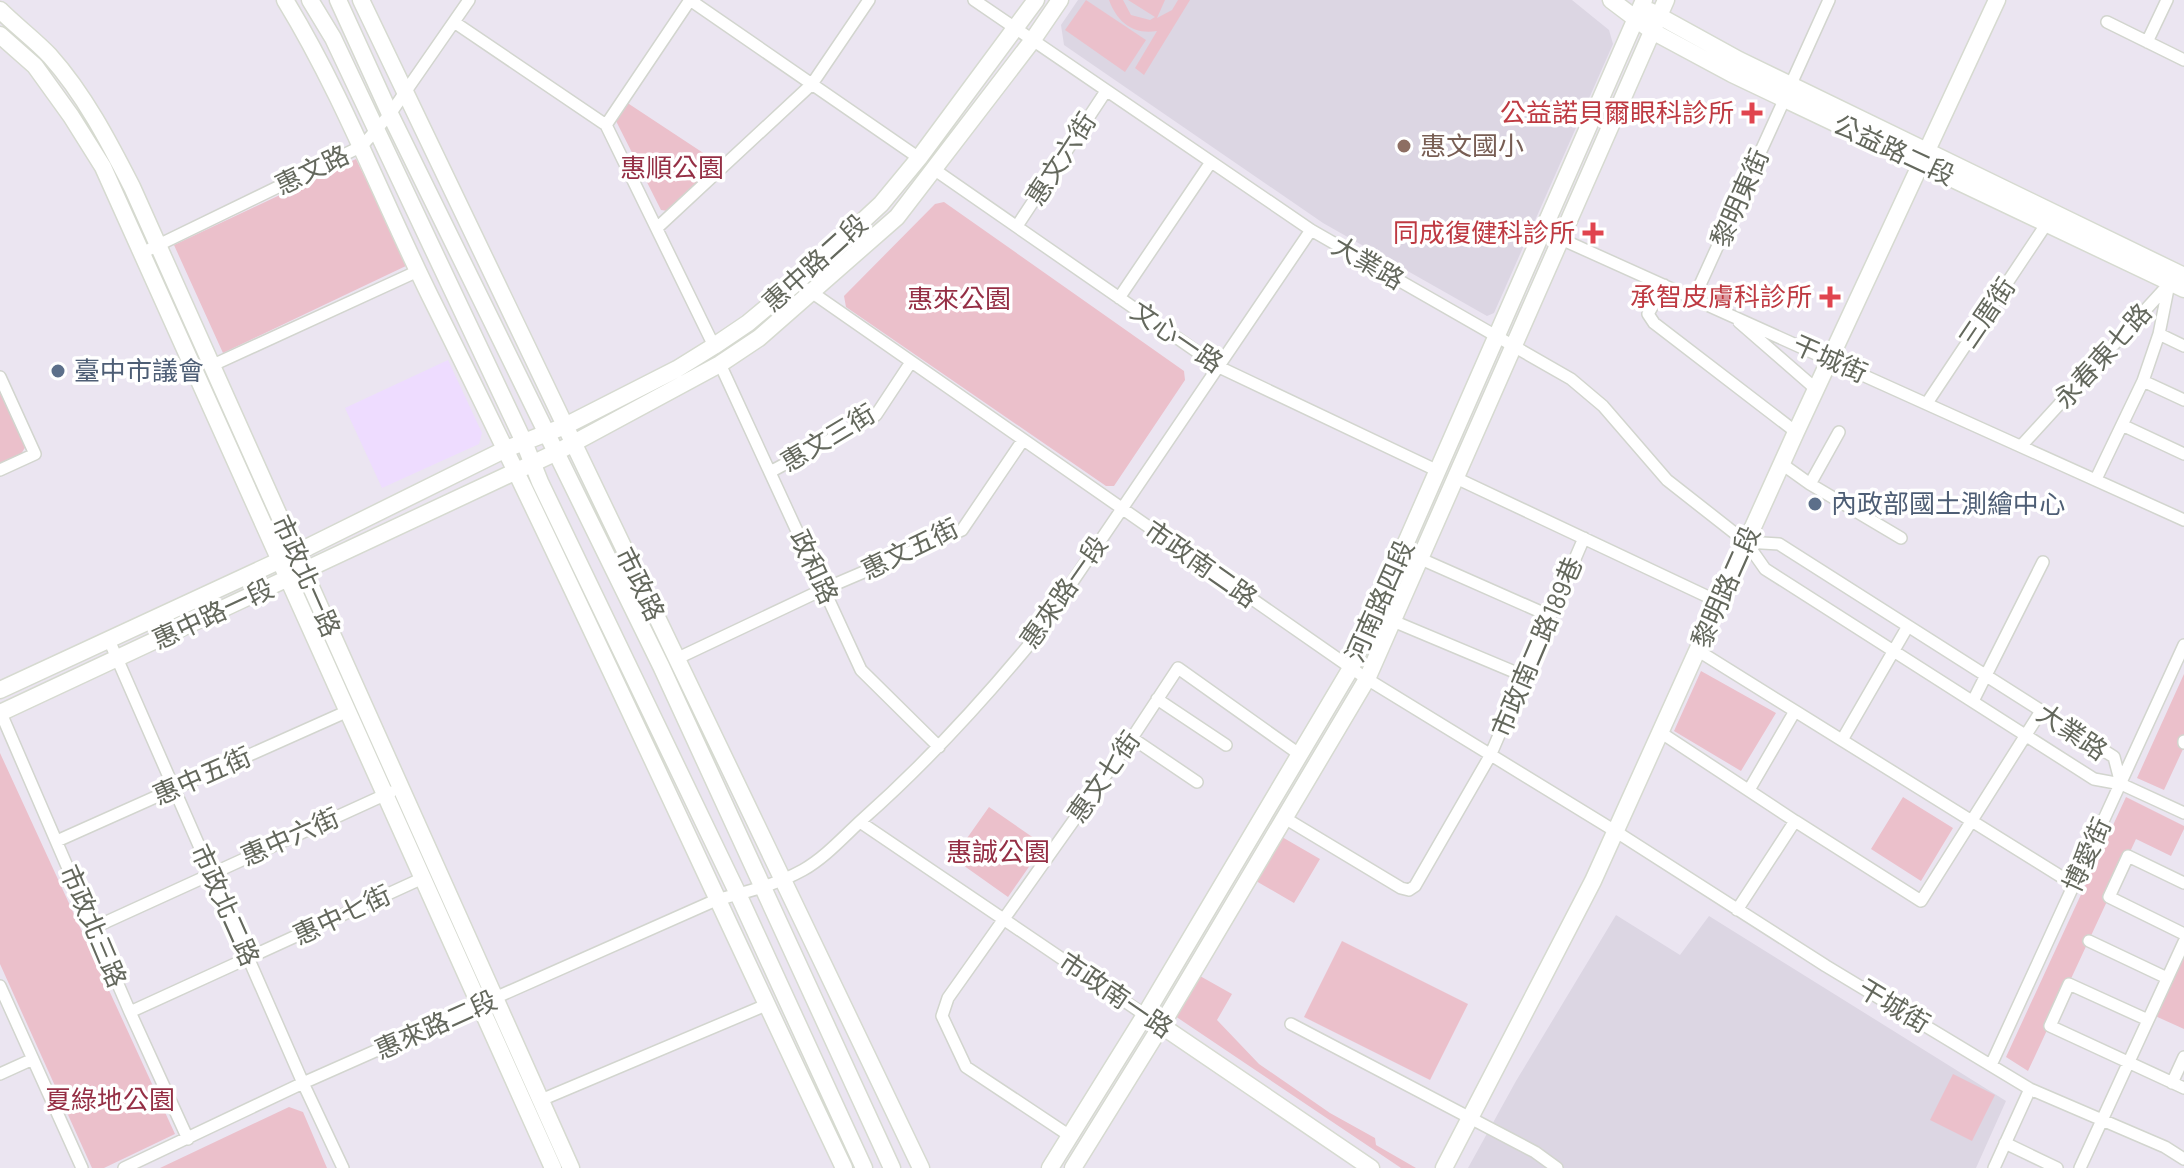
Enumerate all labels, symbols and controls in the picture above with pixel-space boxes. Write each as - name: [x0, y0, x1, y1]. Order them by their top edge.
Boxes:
- place label: 公益諾貝爾眼科診所: [1500, 96, 1734, 127]
- marker: 公益諾貝爾眼科診所: [1741, 102, 1763, 124]
- street label: 惠文六街: [1018, 106, 1101, 210]
- street label: 公益路二段: [1829, 107, 1960, 190]
- place label: 惠文國小: [1420, 129, 1524, 160]
- marker: 惠文國小: [1395, 137, 1413, 155]
- street label: 惠文路: [269, 138, 353, 200]
- street label: 黎明東街: [1703, 144, 1774, 251]
- park label: 惠順公園: [620, 151, 724, 182]
- street label: 惠中路二段: [755, 207, 873, 317]
- place label: 同成復健科診所: [1393, 216, 1575, 247]
- marker: 同成復健科診所: [1582, 222, 1604, 244]
- street label: 大業路: [1327, 229, 1410, 295]
- street label: 三厝街: [1951, 271, 2020, 353]
- place label: 承智皮膚科診所: [1630, 280, 1812, 311]
- park label: 惠來公園: [907, 282, 1011, 313]
- marker: 承智皮膚科診所: [1819, 286, 1841, 308]
- street label: 文心一路: [1126, 294, 1230, 378]
- street label: 永春東七路: [2047, 296, 2157, 414]
- street label: 干城街: [1789, 328, 1873, 388]
- place label: 臺中市議會: [74, 354, 204, 385]
- marker: 臺中市議會: [49, 362, 67, 380]
- street label: 惠文三街: [775, 397, 880, 477]
- place label: 內政部國土測繪中心: [1831, 487, 2065, 518]
- marker: 內政部國土測繪中心: [1806, 495, 1824, 513]
- street label: 市政北一路: [267, 510, 348, 641]
- street label: 惠文五街: [856, 511, 963, 584]
- street label: 市政南二路: [1140, 513, 1264, 613]
- street label: 黎明路二段: [1684, 521, 1765, 652]
- street label: 政和路: [785, 524, 846, 608]
- street label: 惠來路一段: [1013, 529, 1113, 653]
- street label: 河南路四段: [1338, 535, 1419, 666]
- street label: 市政路: [610, 541, 672, 625]
- street label: 市政南二路189巷: [1484, 552, 1587, 741]
- street label: 惠中路一段: [147, 571, 278, 654]
- street label: 大業路: [2032, 696, 2114, 765]
- street label: 惠文七街: [1060, 725, 1145, 828]
- street label: 惠中五街: [148, 739, 255, 810]
- street label: 惠中六街: [236, 800, 343, 871]
- street label: 博愛街: [2055, 812, 2116, 896]
- park label: 惠誠公園: [946, 835, 1050, 866]
- street label: 市政北二路: [186, 839, 267, 970]
- street label: 市政北三路: [55, 860, 134, 991]
- street label: 惠中七街: [288, 878, 395, 950]
- street label: 市政南一路: [1054, 945, 1179, 1043]
- street label: 干城街: [1853, 971, 1936, 1038]
- street label: 惠來路二段: [370, 983, 501, 1064]
- park label: 夏綠地公園: [45, 1083, 175, 1114]

